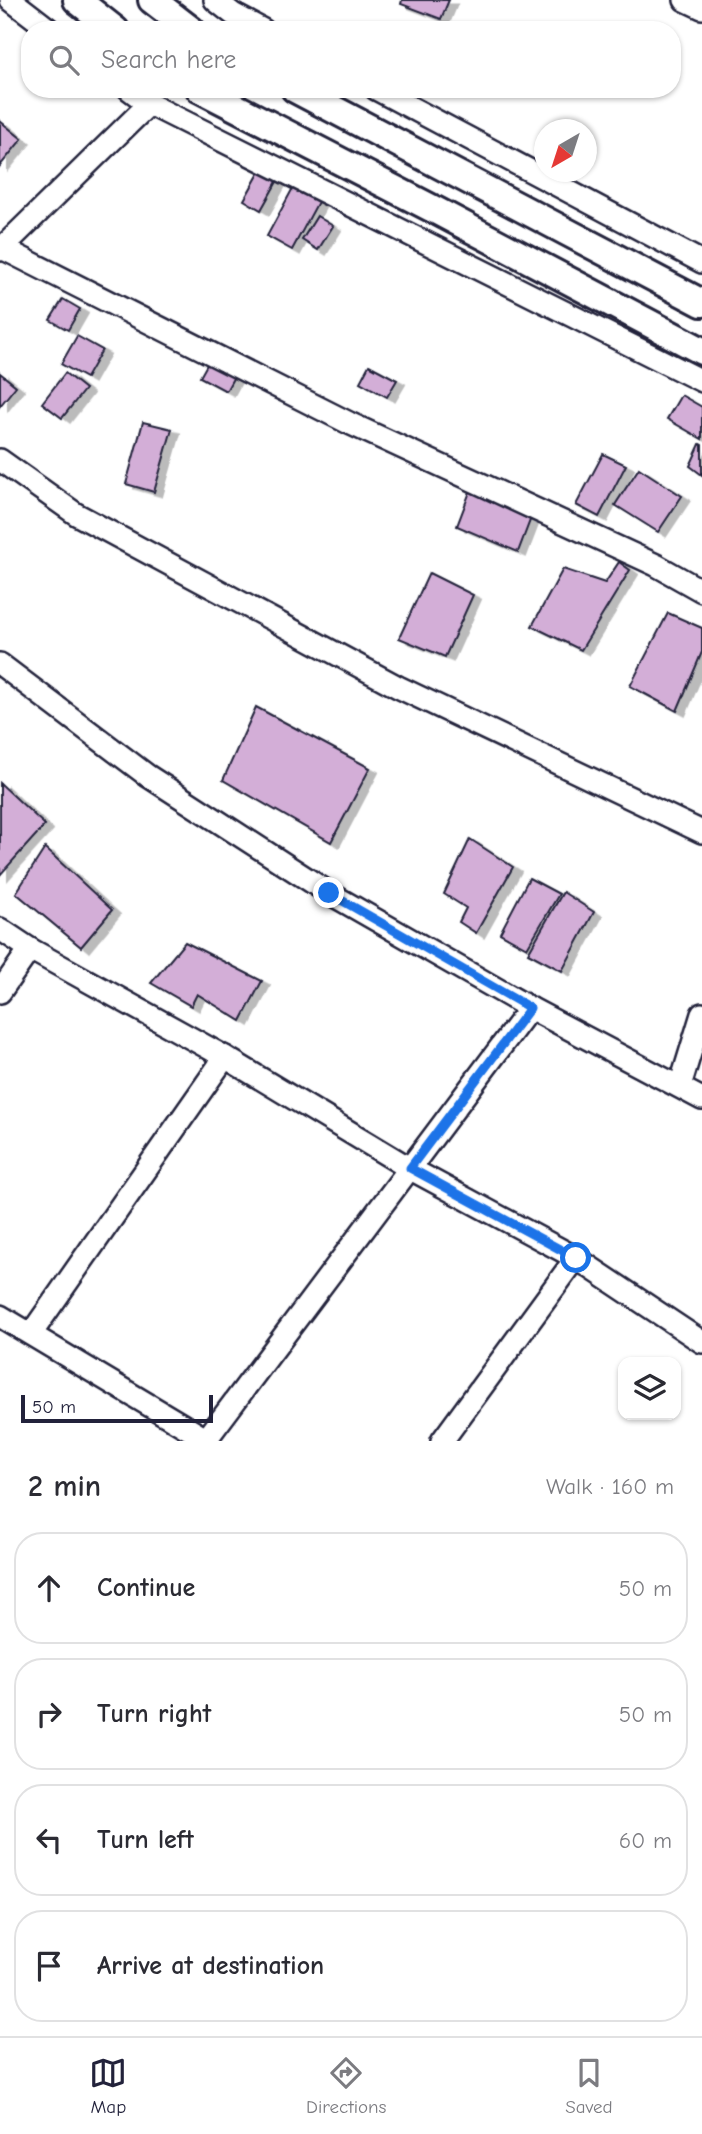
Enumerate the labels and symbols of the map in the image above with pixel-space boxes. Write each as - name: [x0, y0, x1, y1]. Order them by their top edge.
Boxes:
- north arrow: [534, 119, 597, 182]
- route end: [313, 877, 344, 908]
- route start: [560, 1242, 591, 1273]
- scale bar: [21, 1392, 214, 1424]

